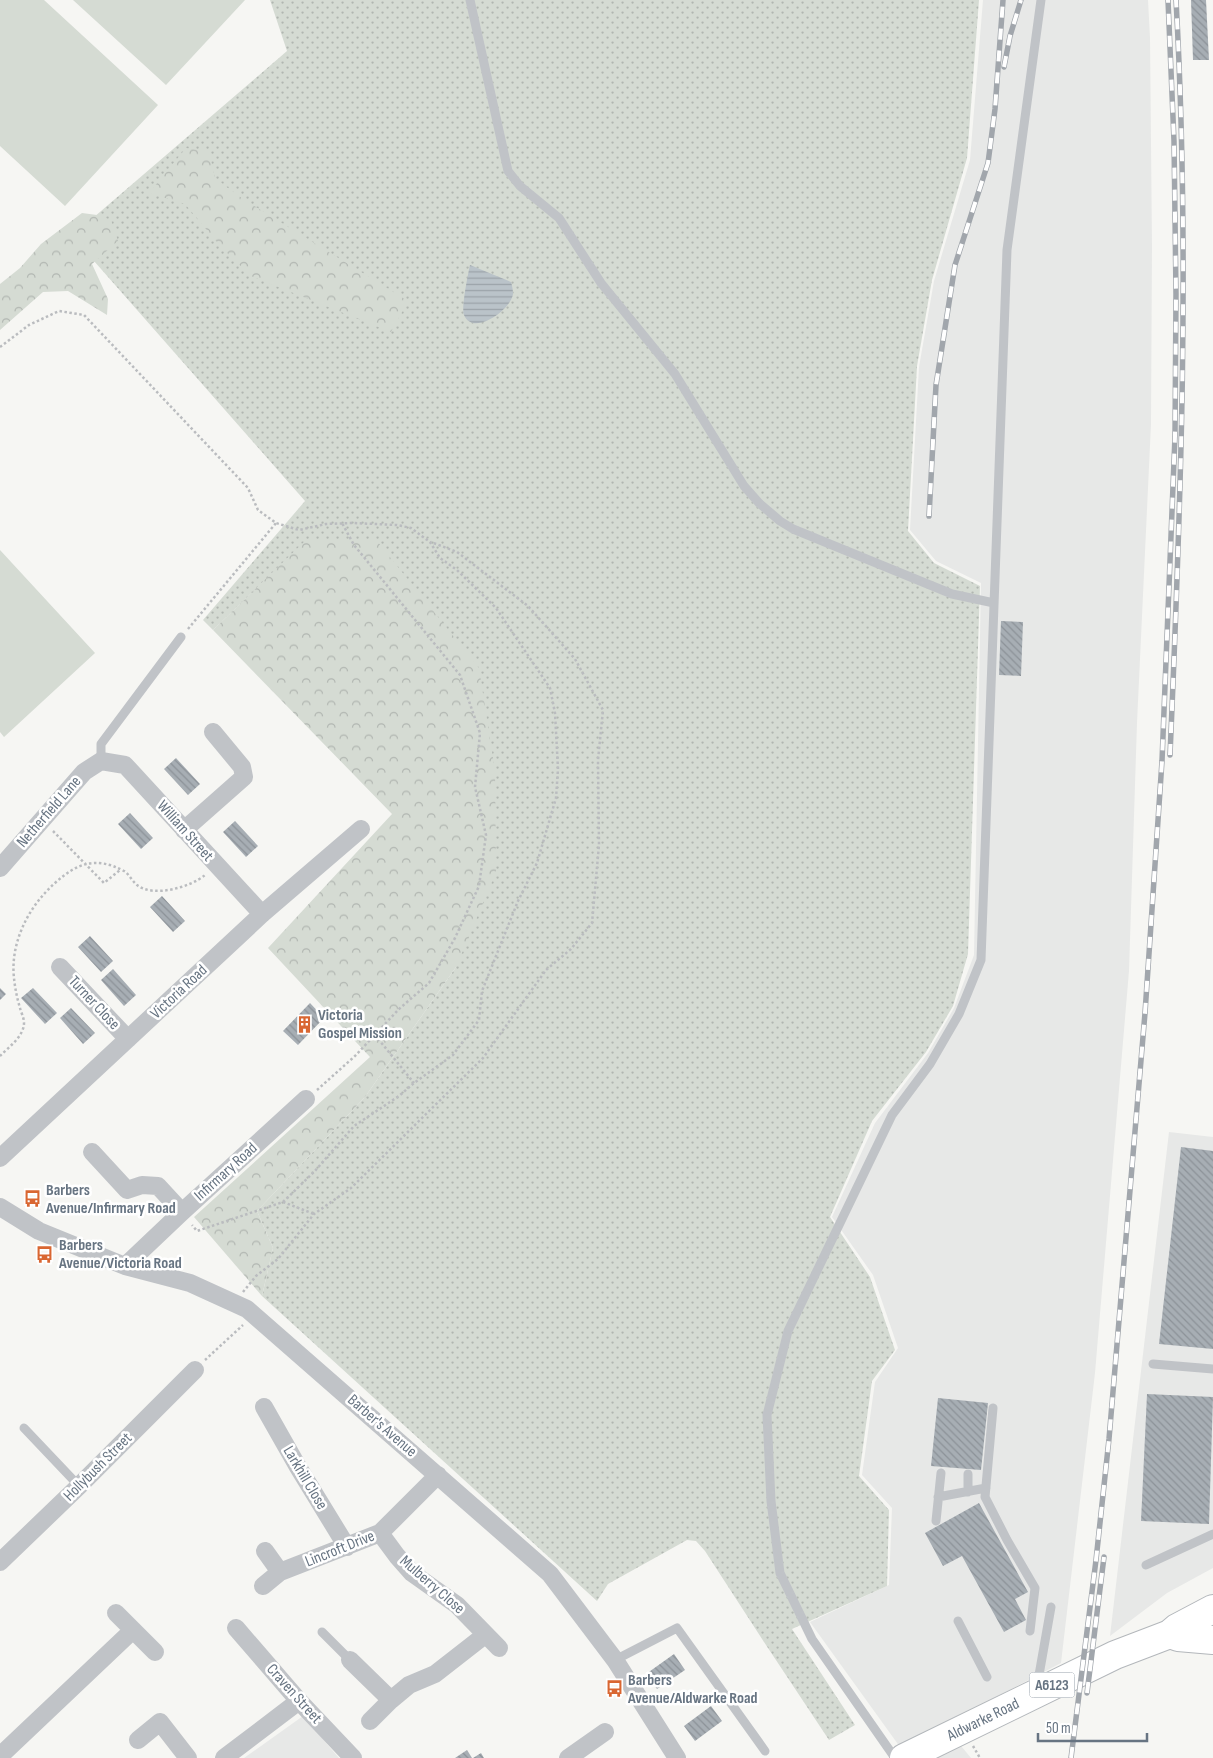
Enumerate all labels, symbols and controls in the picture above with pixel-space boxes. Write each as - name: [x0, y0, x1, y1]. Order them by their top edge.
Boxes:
- street label: Netherfield Lane: [13, 772, 85, 852]
- street label: William Street: [153, 797, 217, 865]
- street label: Victoria Road: [147, 961, 211, 1023]
- street label: Turner Close: [64, 972, 124, 1034]
- place label: Victoria Gospel Mission: [318, 1006, 402, 1043]
- building icon: Victoria Gospel Mission: [294, 1014, 314, 1034]
- street label: Infirmary Road: [191, 1139, 261, 1205]
- place label: Barbers Avenue/Infirmary Road: [45, 1181, 176, 1218]
- bus stop icon: Barbers Avenue/Infirmary Road: [22, 1189, 42, 1209]
- place label: Barbers Avenue/Victoria Road: [58, 1236, 182, 1273]
- bus stop icon: Barbers Avenue/Victoria Road: [35, 1244, 55, 1264]
- street label: Barber's Avenue: [343, 1391, 421, 1461]
- street label: Hollybush Street: [60, 1429, 136, 1505]
- street label: Larkhill Close: [279, 1443, 331, 1513]
- street label: Lincroft Drive: [303, 1527, 377, 1571]
- street label: Mulberry Close: [396, 1552, 468, 1618]
- street label: Craven Street: [262, 1660, 326, 1728]
- place label: Barbers Avenue/Aldwarke Road: [627, 1671, 758, 1708]
- road number: A6123: [1030, 1672, 1074, 1698]
- bus stop icon: Barbers Avenue/Aldwarke Road: [604, 1679, 624, 1699]
- street label: Aldwarke Road: [943, 1694, 1022, 1745]
- scale bar: [1038, 1710, 1147, 1742]
- text: 50 m: [1046, 1719, 1071, 1738]

